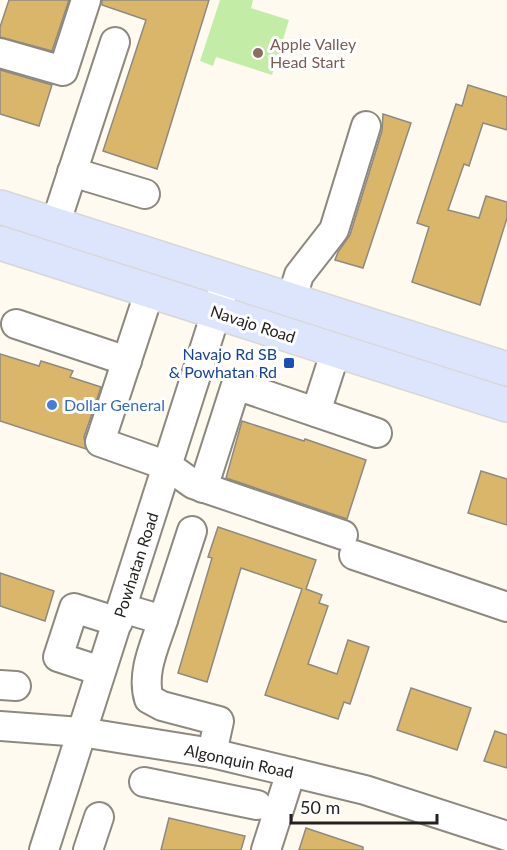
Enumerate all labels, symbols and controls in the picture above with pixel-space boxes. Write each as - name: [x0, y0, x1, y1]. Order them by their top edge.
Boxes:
- place label: Apple Valley Head Start: [270, 34, 357, 71]
- marker: Apple Valley Head Start: [251, 46, 265, 60]
- street label: Navajo Road: [208, 301, 298, 346]
- place label: Navajo Rd SB & Powhatan Rd: [169, 344, 277, 381]
- marker: Navajo Rd SB & Powhatan Rd: [282, 356, 296, 370]
- place label: Dollar General: [64, 395, 165, 414]
- marker: Dollar General: [45, 398, 59, 412]
- street label: Powhatan Road: [110, 510, 162, 620]
- street label: Algonquin Road: [183, 740, 295, 781]
- scale bar: [291, 787, 436, 825]
- text: 50 m: [300, 796, 340, 818]

